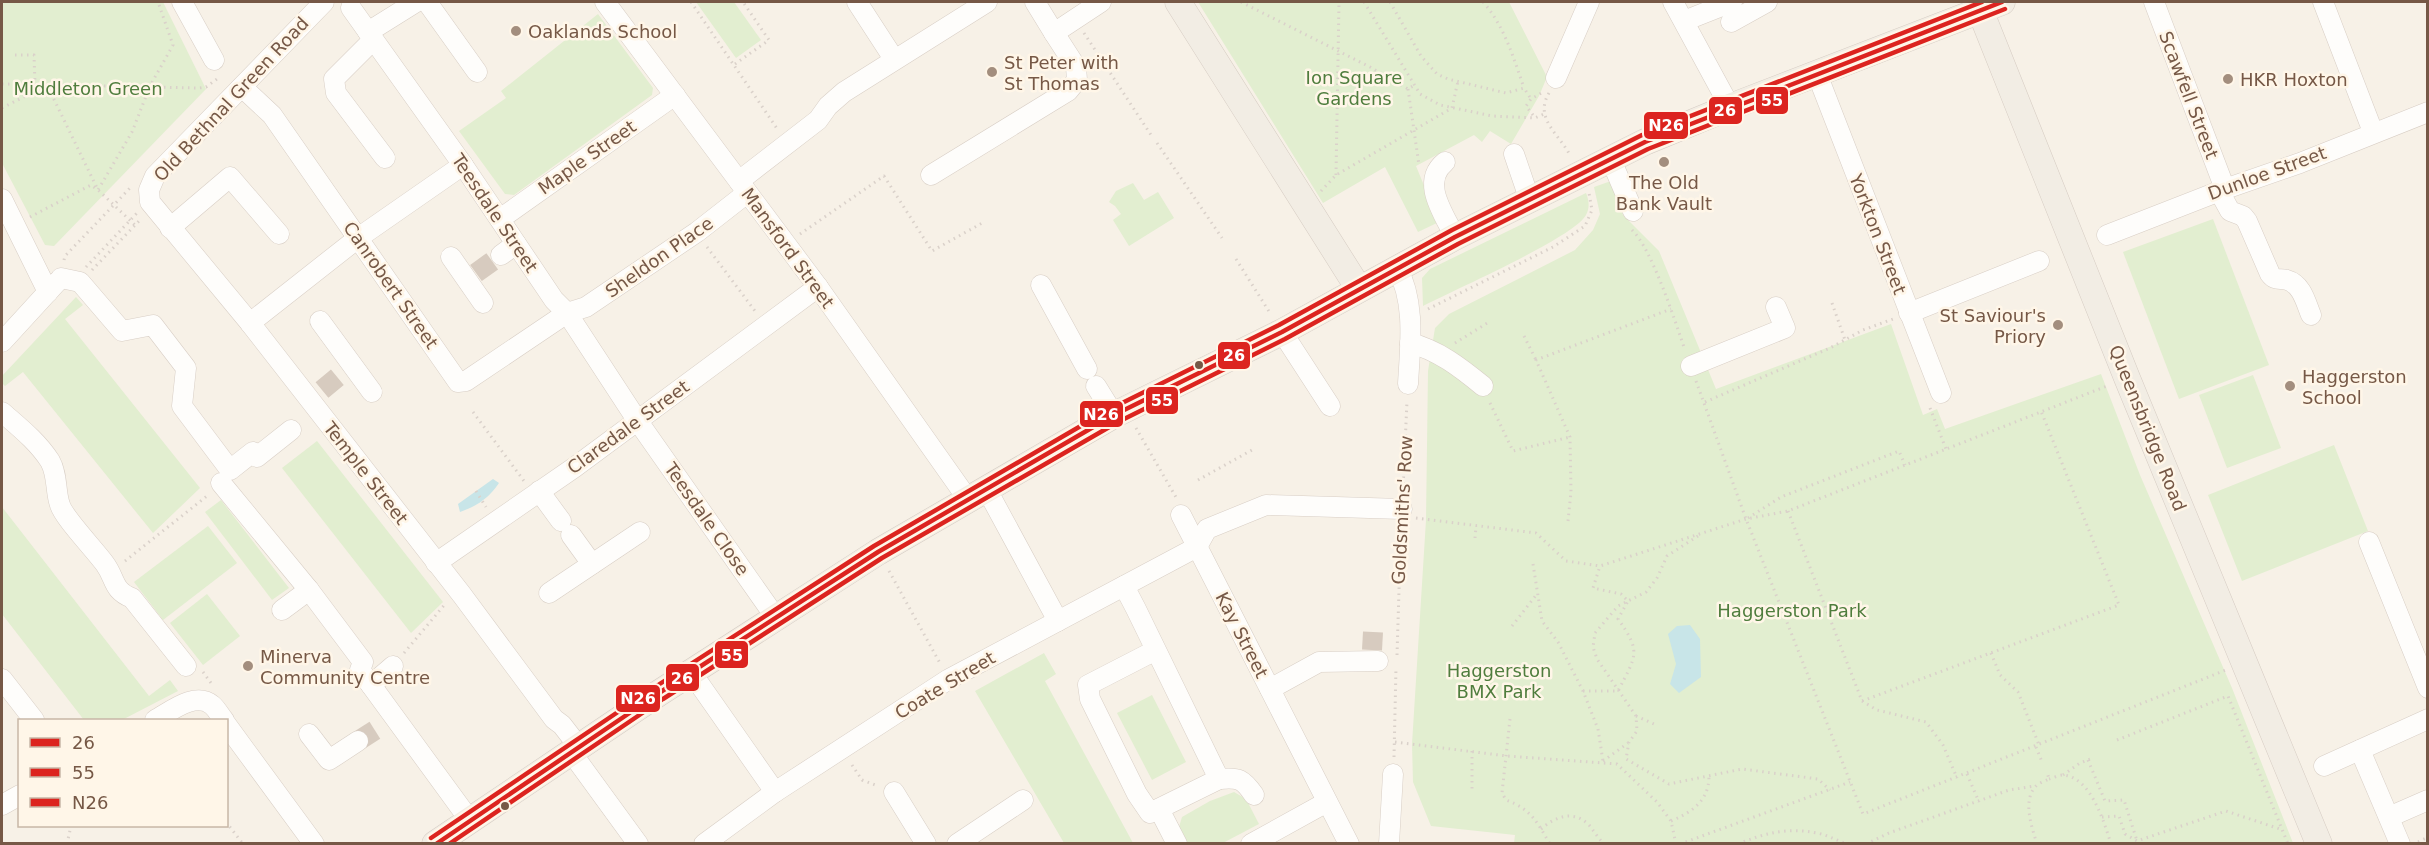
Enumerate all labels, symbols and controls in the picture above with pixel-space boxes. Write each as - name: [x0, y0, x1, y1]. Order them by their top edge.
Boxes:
- street label: Old Bethnal Green Road: [149, 13, 313, 185]
- place label: Oaklands School: [528, 21, 677, 42]
- marker: Oaklands School: [509, 24, 523, 38]
- street label: Scawfell Street: [2155, 28, 2223, 162]
- place label: St Peter with St Thomas: [1004, 52, 1119, 94]
- marker: St Peter with St Thomas: [985, 65, 999, 79]
- park label: Ion Square Gardens: [1306, 67, 1402, 109]
- place label: HKR Hoxton: [2240, 69, 2348, 90]
- marker: HKR Hoxton: [2221, 72, 2235, 86]
- park label: Middleton Green: [13, 78, 163, 99]
- line badge: 55: [1755, 86, 1789, 115]
- text: 55: [1761, 91, 1783, 110]
- line badge: 26: [1708, 96, 1743, 125]
- text: 26: [1714, 101, 1736, 120]
- line badge: N26: [1643, 111, 1689, 140]
- street label: Maple Street: [534, 116, 640, 198]
- text: N26: [1648, 116, 1684, 135]
- street label: Dunloe Street: [2205, 142, 2329, 204]
- street label: Teesdale Street: [447, 149, 542, 276]
- marker: The Old Bank Vault: [1657, 155, 1671, 169]
- street label: Yorkton Street: [1845, 170, 1911, 297]
- place label: The Old Bank Vault: [1616, 172, 1712, 214]
- street label: Mansford Street: [737, 184, 839, 312]
- street label: Sheldon Place: [601, 212, 717, 302]
- street label: Canrobert Street: [339, 217, 443, 353]
- place label: St Saviour's Priory: [1940, 305, 2046, 347]
- marker: St Saviour's Priory: [2051, 318, 2065, 332]
- line badge: 26: [1217, 341, 1251, 370]
- street label: Queensbridge Road: [2105, 342, 2191, 514]
- text: 26: [1223, 346, 1245, 365]
- unlabelled marker: [1193, 359, 1205, 371]
- place label: Haggerston School: [2302, 366, 2407, 408]
- street label: Claredale Street: [563, 376, 693, 478]
- marker: Haggerston School: [2283, 379, 2297, 393]
- line badge: 55: [1145, 386, 1179, 415]
- text: 55: [1151, 391, 1173, 410]
- line badge: N26: [1079, 400, 1124, 428]
- text: N26: [1083, 405, 1119, 424]
- street label: Temple Street: [319, 417, 413, 529]
- street label: Goldsmiths' Row: [1388, 435, 1416, 585]
- street label: Teesdale Close: [660, 458, 754, 579]
- street label: Kay Street: [1211, 589, 1273, 681]
- park label: Haggerston Park: [1717, 600, 1867, 621]
- line badge: 55: [714, 640, 749, 669]
- place label: Minerva Community Centre: [260, 646, 430, 688]
- text: 55: [721, 646, 743, 665]
- street label: Coate Street: [891, 647, 999, 723]
- marker: Minerva Community Centre: [241, 659, 255, 673]
- park label: Haggerston BMX Park: [1447, 660, 1551, 702]
- line badge: 26: [665, 663, 700, 692]
- text: 26: [671, 669, 693, 688]
- line badge: N26: [615, 684, 661, 713]
- text: N26: [620, 689, 656, 708]
- legend: [18, 719, 228, 827]
- text: 26: [72, 732, 95, 753]
- text: 55: [72, 762, 95, 783]
- text: N26: [72, 792, 108, 813]
- unlabelled marker: [499, 800, 511, 812]

